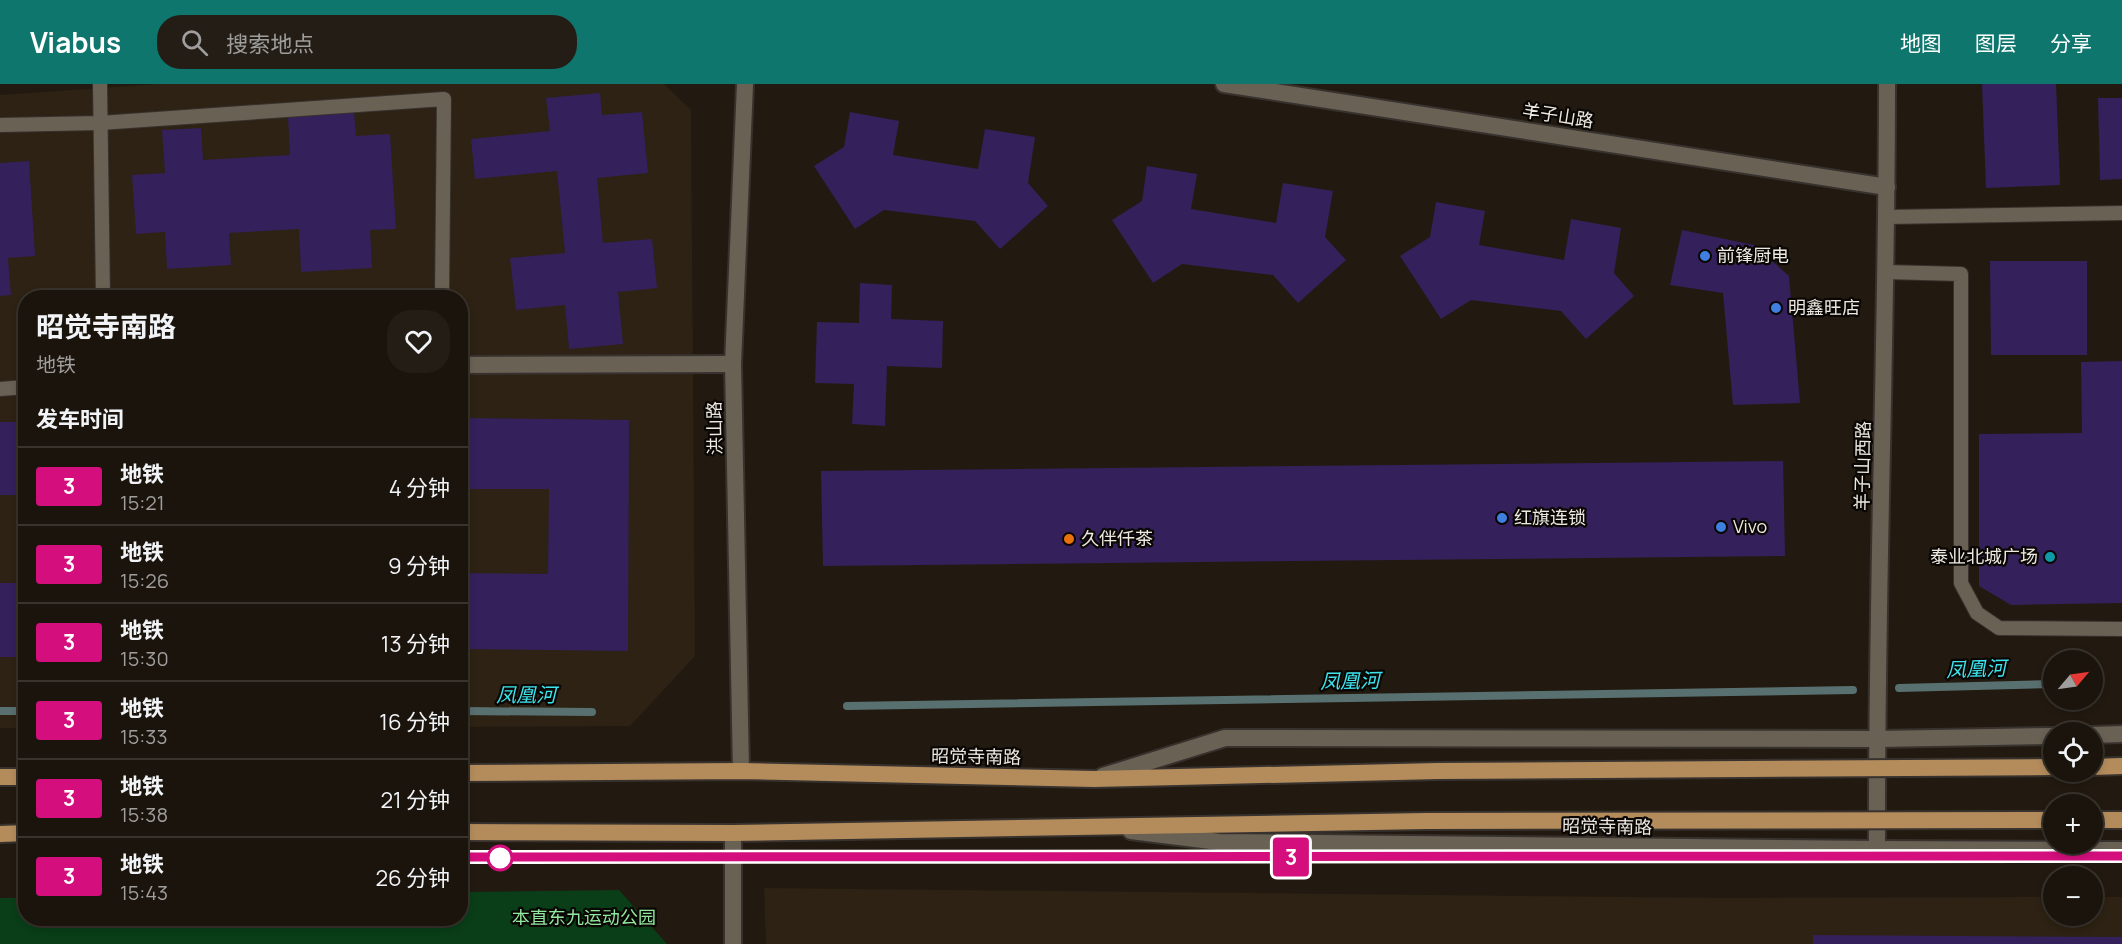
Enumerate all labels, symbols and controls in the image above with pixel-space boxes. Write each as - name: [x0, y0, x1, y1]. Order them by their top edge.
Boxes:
- search box: [157, 15, 577, 69]
- text: Viabus: [30, 23, 121, 61]
- icon: search: [178, 26, 211, 59]
- text: 搜索地点: [226, 29, 314, 59]
- text: 地图: [1900, 29, 1942, 57]
- text: 图层: [1975, 29, 2017, 57]
- text: 分享: [2050, 29, 2092, 57]
- street label: 羊子山路: [1521, 98, 1596, 132]
- place label: 前锋厨电: [1717, 243, 1789, 267]
- marker: 前锋厨电: [1698, 249, 1712, 263]
- place label: 明鑫旺店: [1788, 295, 1860, 319]
- marker: 明鑫旺店: [1769, 301, 1783, 315]
- text: 昭觉寺南路: [36, 307, 176, 345]
- button: heart: [387, 310, 450, 373]
- text: 地铁: [36, 351, 76, 378]
- street label: 洪山路: [702, 401, 726, 455]
- text: 发车时间: [36, 404, 124, 434]
- street label: 羊子山西路: [1849, 421, 1875, 511]
- text: 地铁: [120, 459, 164, 489]
- text: 3: [63, 472, 75, 500]
- text: 4 分钟: [389, 473, 450, 503]
- text: 15:21: [120, 489, 165, 516]
- place label: 红旗连锁: [1514, 505, 1586, 529]
- marker: 红旗连锁: [1495, 511, 1509, 525]
- place label: Vivo: [1733, 514, 1767, 538]
- marker: Vivo: [1714, 520, 1728, 534]
- place label: 久伴仟茶: [1081, 526, 1153, 550]
- marker: 久伴仟茶: [1062, 532, 1076, 546]
- text: 地铁: [120, 537, 164, 567]
- place label: 泰业北城广场: [1930, 544, 2038, 568]
- text: 3: [63, 550, 75, 578]
- marker: 泰业北城广场: [2043, 550, 2057, 564]
- text: 9 分钟: [388, 551, 450, 581]
- text: 15:26: [120, 567, 169, 594]
- text: 地铁: [120, 615, 164, 645]
- text: 3: [63, 628, 75, 656]
- text: 13 分钟: [381, 629, 450, 659]
- text: 15:30: [120, 645, 169, 672]
- north arrow: [2043, 650, 2103, 710]
- map controls: [2043, 650, 2103, 926]
- water label: 凤凰河: [1946, 654, 2010, 683]
- water label: 凤凰河: [1320, 666, 1384, 695]
- water label: 凤凰河: [496, 681, 560, 708]
- text: 地铁: [120, 693, 164, 723]
- text: 3: [63, 706, 75, 734]
- text: 16 分钟: [379, 707, 450, 737]
- button: locate: [2043, 722, 2103, 782]
- text: 15:33: [120, 723, 167, 750]
- street label: 昭觉寺南路: [931, 743, 1021, 769]
- text: 地铁: [120, 771, 164, 801]
- text: 3: [63, 784, 75, 812]
- text: 21 分钟: [380, 785, 450, 815]
- button: +: [2043, 794, 2103, 854]
- text: 15:38: [120, 801, 168, 828]
- street label: 昭觉寺南路: [1562, 813, 1652, 839]
- line badge: 3: [1272, 838, 1310, 876]
- text: 3: [1285, 843, 1297, 871]
- unlabelled marker: [487, 845, 513, 871]
- text: 地铁: [120, 849, 164, 879]
- text: 3: [63, 862, 75, 890]
- text: 26 分钟: [375, 863, 450, 893]
- button: −: [2043, 866, 2103, 926]
- text: 15:43: [120, 879, 168, 906]
- park label: 本直东九运动公园: [512, 905, 656, 929]

